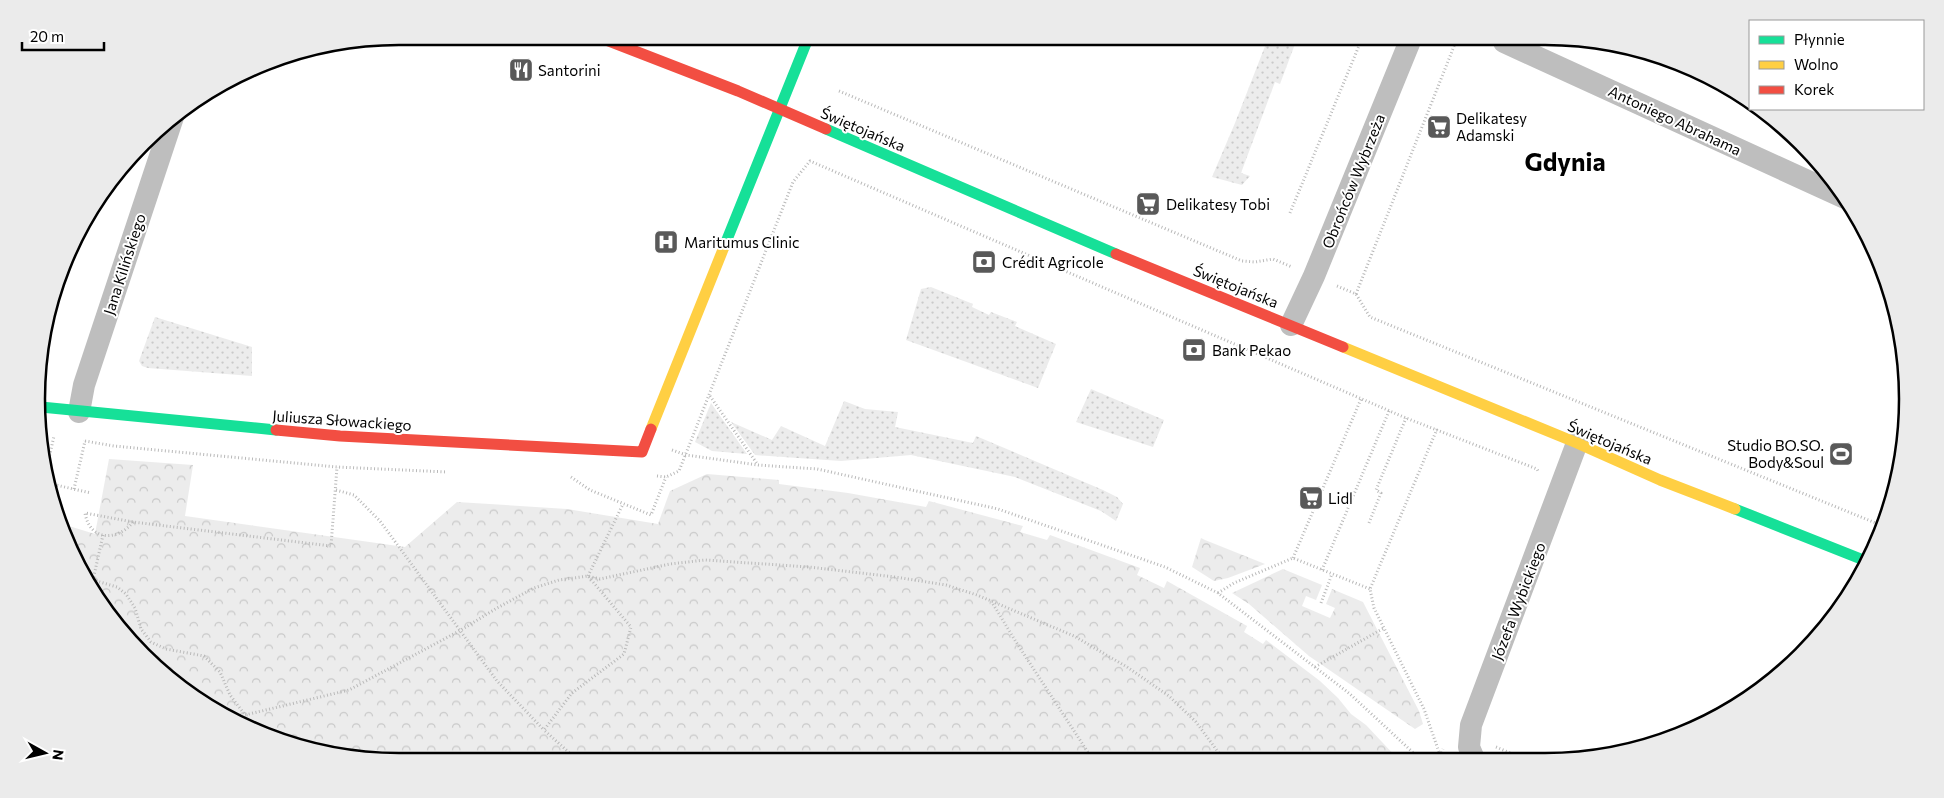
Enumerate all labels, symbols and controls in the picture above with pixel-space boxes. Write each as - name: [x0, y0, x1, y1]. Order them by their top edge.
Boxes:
- scale bar: [22, 20, 105, 52]
- legend: [1749, 20, 1924, 110]
- text: 20 m: [30, 27, 64, 45]
- text: Płynnie: [1794, 30, 1845, 48]
- text: Wolno: [1794, 55, 1839, 73]
- restaurant icon: Santorini: [508, 57, 534, 83]
- place label: Santorini: [538, 61, 601, 79]
- text: Korek: [1794, 80, 1834, 98]
- street label: Antoniego Abrahama: [1606, 81, 1744, 159]
- street label: Świętojańska: [818, 102, 908, 155]
- place label: Delikatesy Adamski: [1456, 109, 1527, 144]
- street label: Obrońców Wybrzeża: [1318, 111, 1388, 251]
- supermarket icon: Delikatesy Adamski: [1426, 114, 1452, 140]
- district label: Gdynia: [1524, 146, 1606, 176]
- supermarket icon: Delikatesy Tobi: [1135, 191, 1161, 217]
- place label: Delikatesy Tobi: [1166, 195, 1270, 213]
- street label: Jana Kilińskiego: [99, 211, 149, 317]
- hospital icon: Maritumus Clinic: [653, 229, 679, 255]
- place label: Maritumus Clinic: [684, 233, 799, 251]
- bank icon: Crédit Agricole: [971, 249, 997, 275]
- place label: Crédit Agricole: [1002, 253, 1104, 271]
- street label: Świętojańska: [1191, 260, 1282, 311]
- bank icon: Bank Pekao: [1181, 337, 1207, 363]
- place label: Bank Pekao: [1212, 341, 1291, 359]
- street label: Juliusza Słowackiego: [272, 406, 412, 434]
- street label: Świętojańska: [1565, 415, 1655, 468]
- place label: Studio BO.SO. Body&Soul: [1727, 436, 1824, 471]
- sports icon: Studio BO.SO. Body&Soul: [1828, 441, 1854, 467]
- supermarket icon: Lidl: [1298, 485, 1324, 511]
- place label: Lidl: [1328, 489, 1353, 507]
- street label: Józefa Wybickiego: [1487, 540, 1549, 662]
- north arrow: [20, 728, 70, 778]
- text: N: [49, 748, 68, 761]

